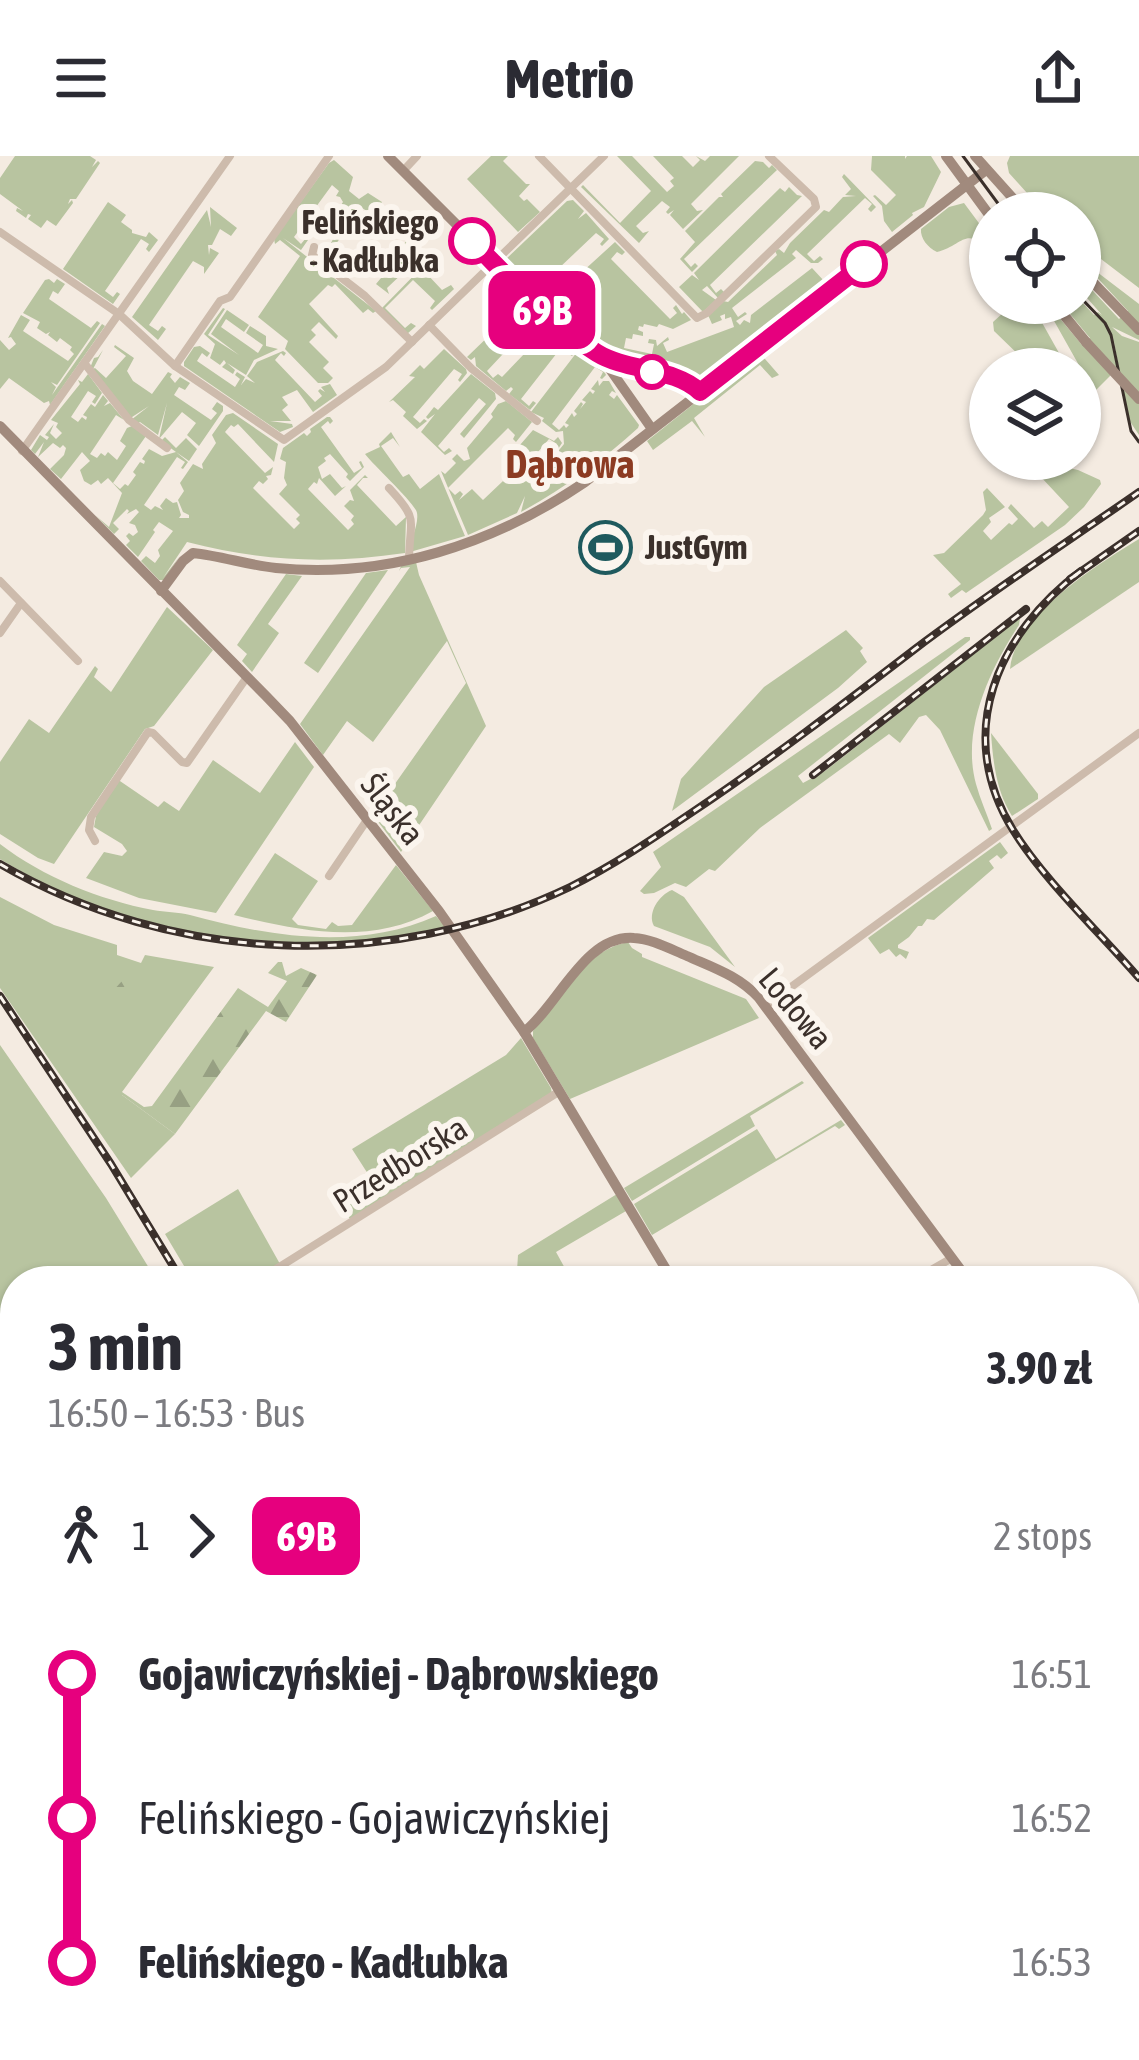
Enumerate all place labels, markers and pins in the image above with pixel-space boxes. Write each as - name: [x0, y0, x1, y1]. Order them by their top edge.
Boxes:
- place label: Felińskiego - Kadłubka: [301, 203, 439, 279]
- marker: Felińskiego - Kadłubka: [450, 219, 494, 263]
- unlabelled marker: [842, 242, 886, 286]
- unlabelled marker: [636, 356, 668, 388]
- sports icon: JustGym: [578, 519, 634, 575]
- place label: JustGym: [644, 528, 748, 566]

